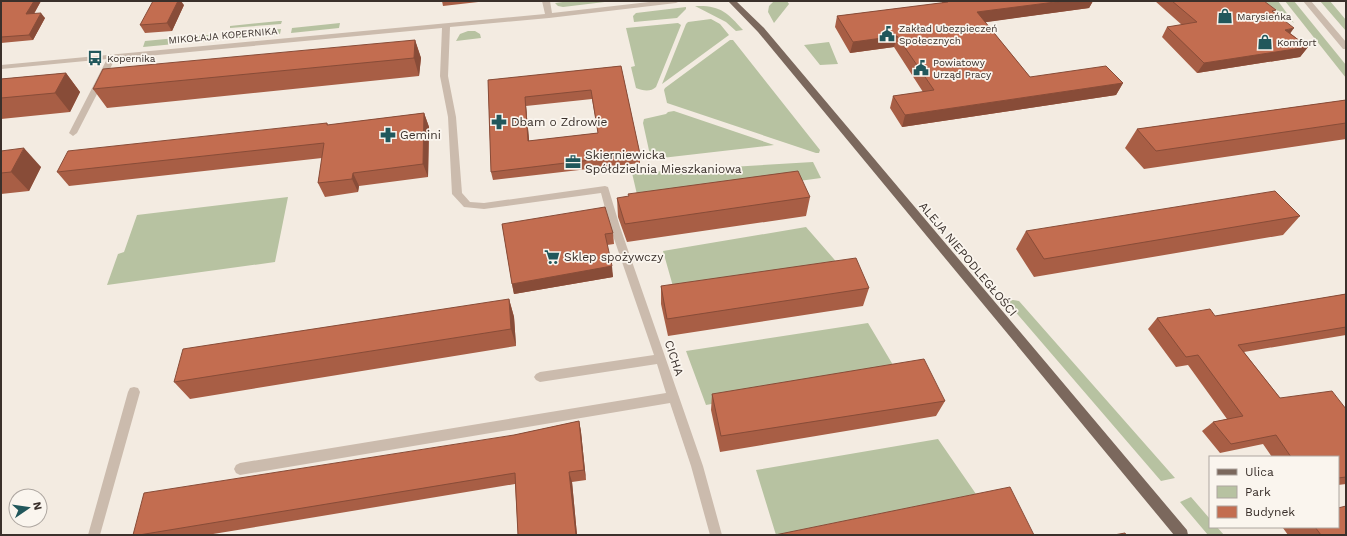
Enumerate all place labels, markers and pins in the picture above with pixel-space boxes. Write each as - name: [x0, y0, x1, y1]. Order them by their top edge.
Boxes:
- shop icon: Marysieńka: [1216, 7, 1234, 25]
- place label: Marysieńka: [1237, 11, 1292, 22]
- place label: Zakład Ubezpieczeń Społecznych: [899, 23, 997, 46]
- public building icon: Zakład Ubezpieczeń Społecznych: [878, 25, 896, 43]
- shop icon: Komfort: [1256, 33, 1274, 51]
- place label: Komfort: [1277, 37, 1317, 48]
- bus stop icon: Kopernika: [86, 49, 104, 67]
- place label: Kopernika: [107, 53, 156, 64]
- place label: Powiatowy Urząd Pracy: [933, 57, 992, 80]
- public building icon: Powiatowy Urząd Pracy: [912, 59, 930, 77]
- pharmacy icon: Dbam o Zdrowie: [490, 113, 508, 131]
- place label: Dbam o Zdrowie: [511, 115, 607, 129]
- pharmacy icon: Gemini: [379, 126, 397, 144]
- place label: Gemini: [400, 128, 441, 142]
- place label: Skierniewicka Spółdzielnia Mieszkaniowa: [585, 148, 742, 176]
- office icon: Skierniewicka Spółdzielnia Mieszkaniowa: [564, 153, 582, 171]
- supermarket icon: Sklep spożywczy: [543, 248, 561, 266]
- place label: Sklep spożywczy: [564, 250, 664, 264]

